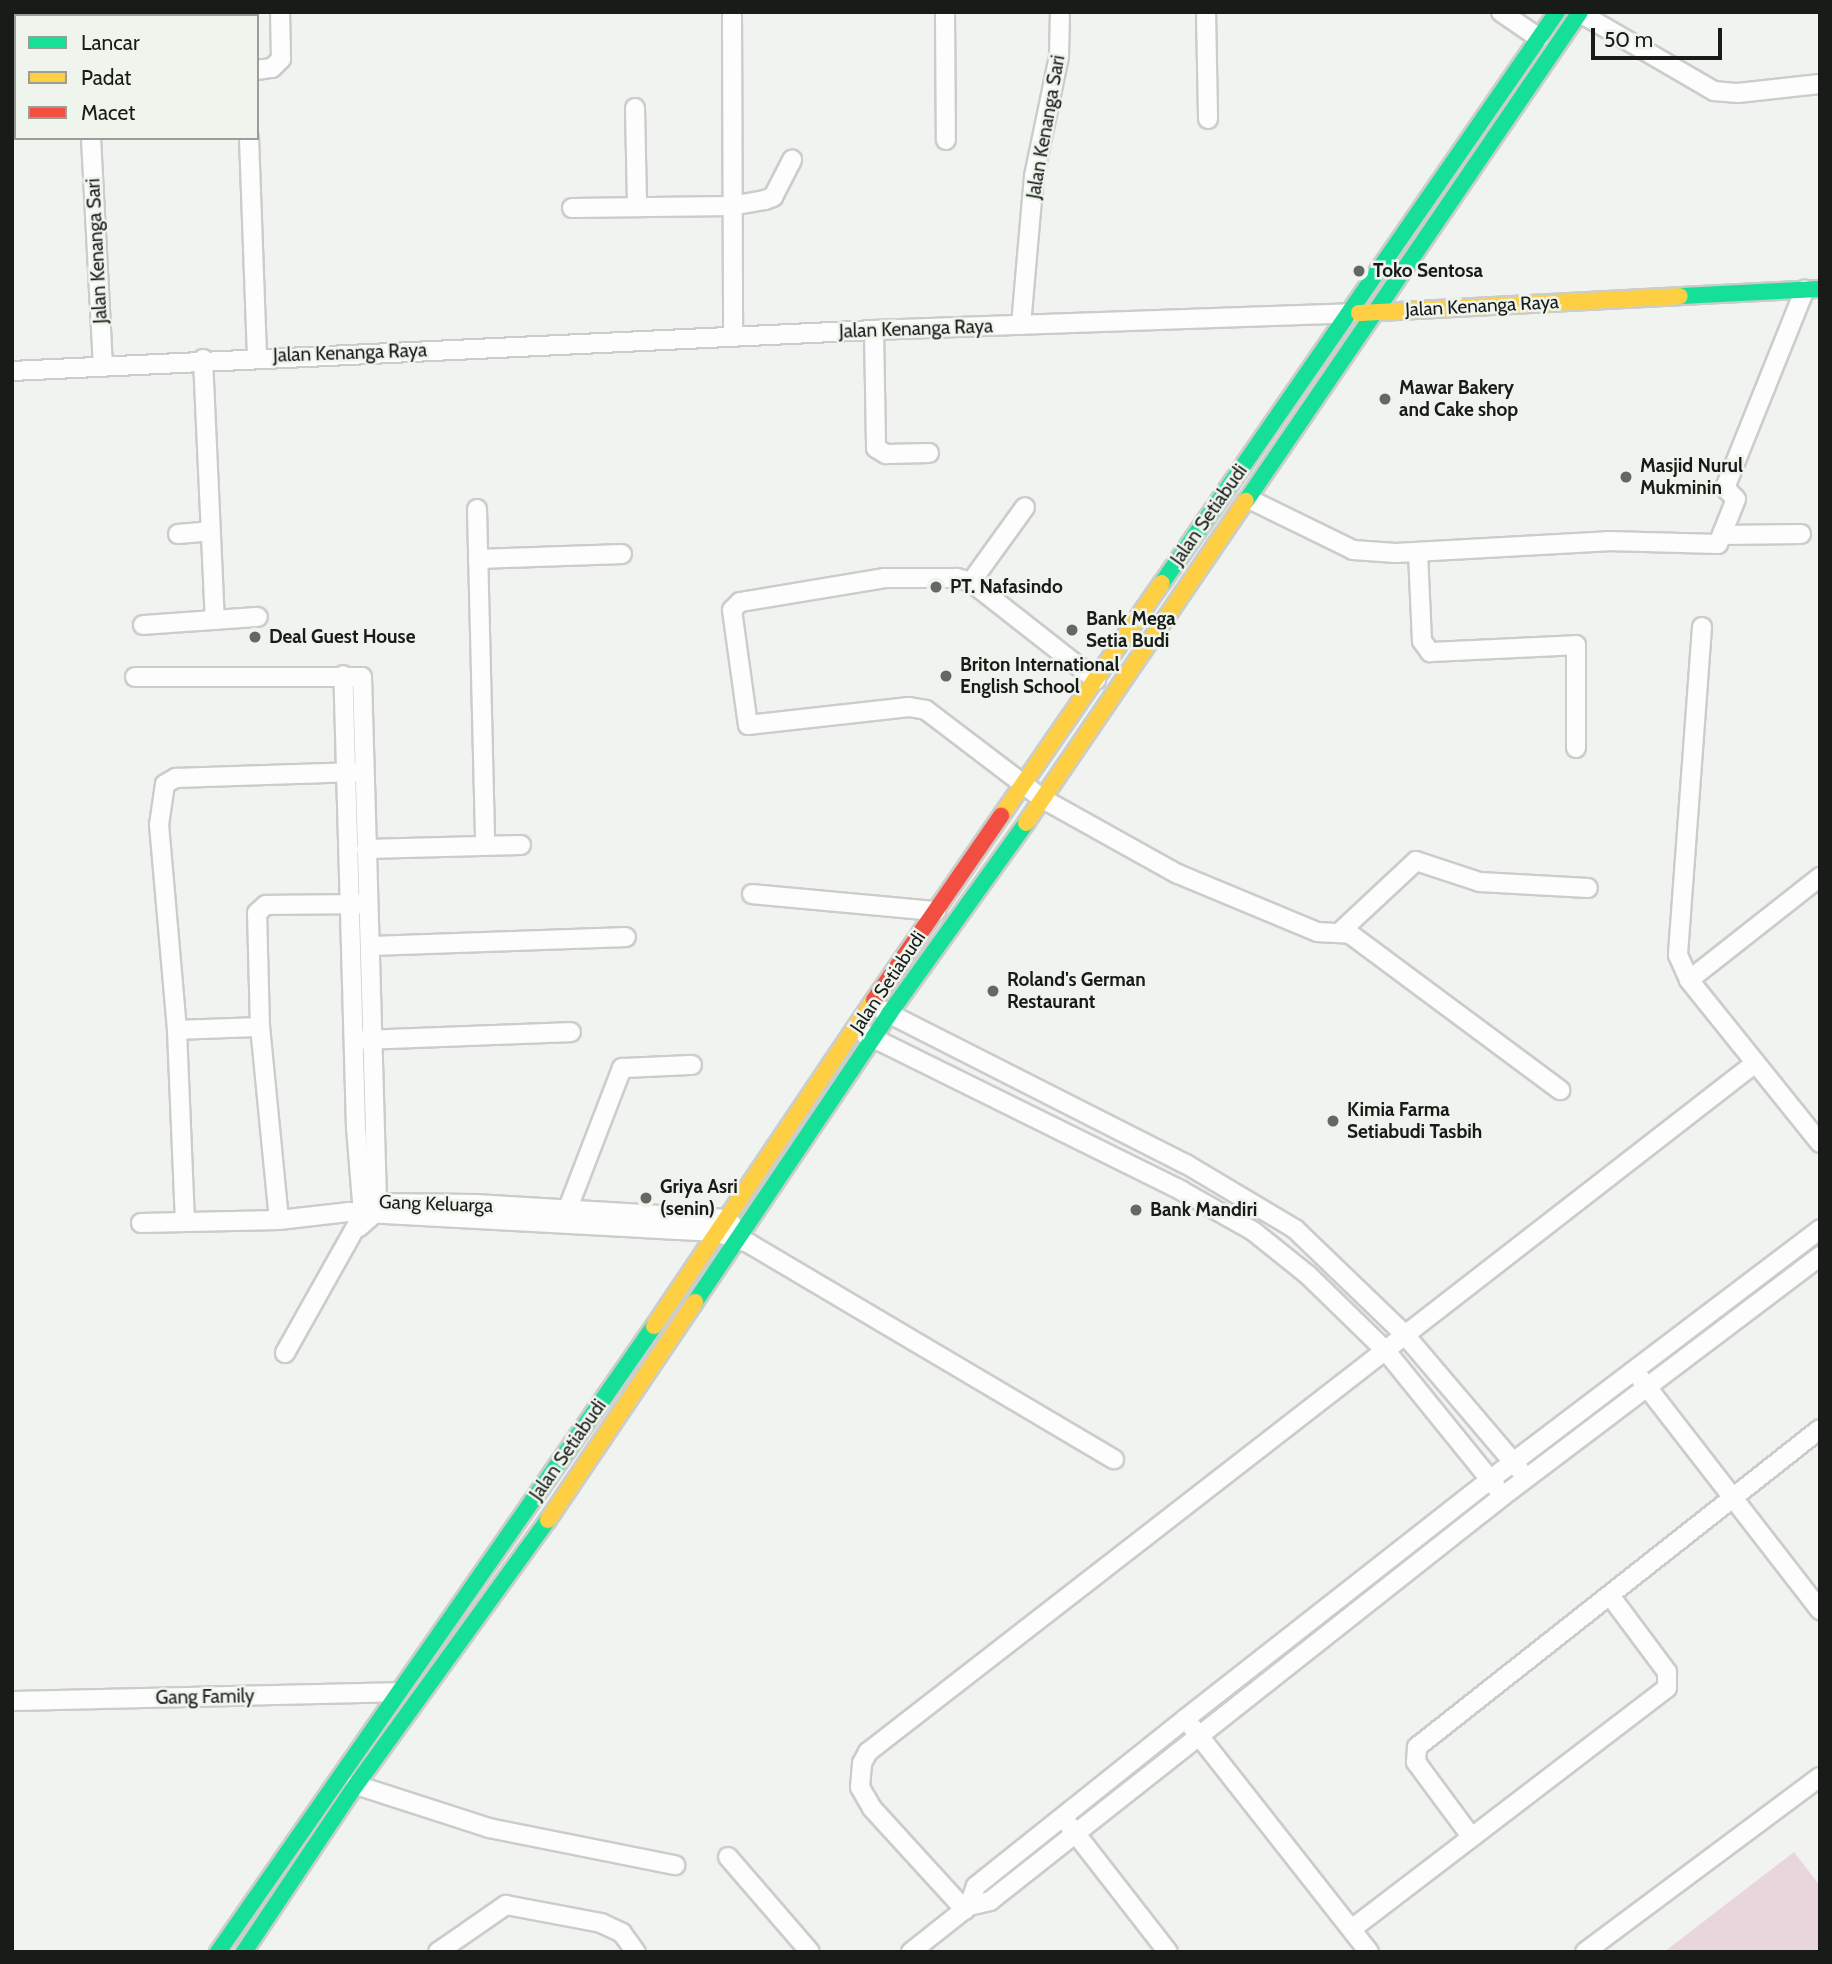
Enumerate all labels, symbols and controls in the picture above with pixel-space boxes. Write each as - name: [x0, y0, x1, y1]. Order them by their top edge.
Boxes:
- legend: [14, 14, 259, 140]
- scale bar: [1594, 14, 1725, 58]
- text: 50 m: [1604, 27, 1653, 52]
- text: Lancar: [81, 30, 140, 55]
- street label: Jalan Kenanga Sari: [1022, 53, 1070, 201]
- text: Padat: [81, 65, 131, 90]
- text: Macet: [81, 100, 135, 125]
- street label: Jalan Kenanga Sari: [82, 178, 112, 324]
- place label: Toko Sentosa: [1373, 260, 1483, 282]
- marker: Toko Sentosa: [1351, 263, 1367, 279]
- street label: Jalan Kenanga Raya: [1404, 291, 1560, 321]
- street label: Jalan Kenanga Raya: [839, 315, 993, 343]
- street label: Jalan Kenanga Raya: [273, 339, 427, 367]
- place label: Mawar Bakery and Cake shop: [1399, 377, 1518, 421]
- marker: Mawar Bakery and Cake shop: [1377, 391, 1393, 407]
- place label: Masjid Nurul Mukminin: [1640, 455, 1743, 499]
- street label: Jalan Setiabudi: [1166, 460, 1252, 570]
- marker: Masjid Nurul Mukminin: [1618, 469, 1634, 485]
- place label: PT. Nafasindo: [950, 576, 1063, 598]
- marker: PT. Nafasindo: [928, 579, 944, 595]
- place label: Bank Mega Setia Budi: [1086, 608, 1176, 652]
- marker: Bank Mega Setia Budi: [1064, 622, 1080, 638]
- place label: Deal Guest House: [269, 626, 415, 648]
- marker: Deal Guest House: [247, 629, 263, 645]
- place label: Briton International English School: [960, 654, 1120, 698]
- marker: Briton International English School: [938, 668, 954, 684]
- street label: Jalan Setiabudi: [846, 927, 930, 1037]
- place label: Roland's German Restaurant: [1007, 969, 1146, 1013]
- marker: Roland's German Restaurant: [985, 983, 1001, 999]
- place label: Kimia Farma Setiabudi Tasbih: [1347, 1099, 1482, 1143]
- marker: Kimia Farma Setiabudi Tasbih: [1325, 1113, 1341, 1129]
- place label: Griya Asri (senin): [660, 1176, 738, 1220]
- marker: Griya Asri (senin): [638, 1190, 654, 1206]
- street label: Gang Keluarga: [379, 1191, 493, 1217]
- place label: Bank Mandiri: [1150, 1199, 1257, 1221]
- marker: Bank Mandiri: [1128, 1202, 1144, 1218]
- street label: Jalan Setiabudi: [525, 1395, 611, 1505]
- street label: Gang Family: [155, 1685, 255, 1709]

